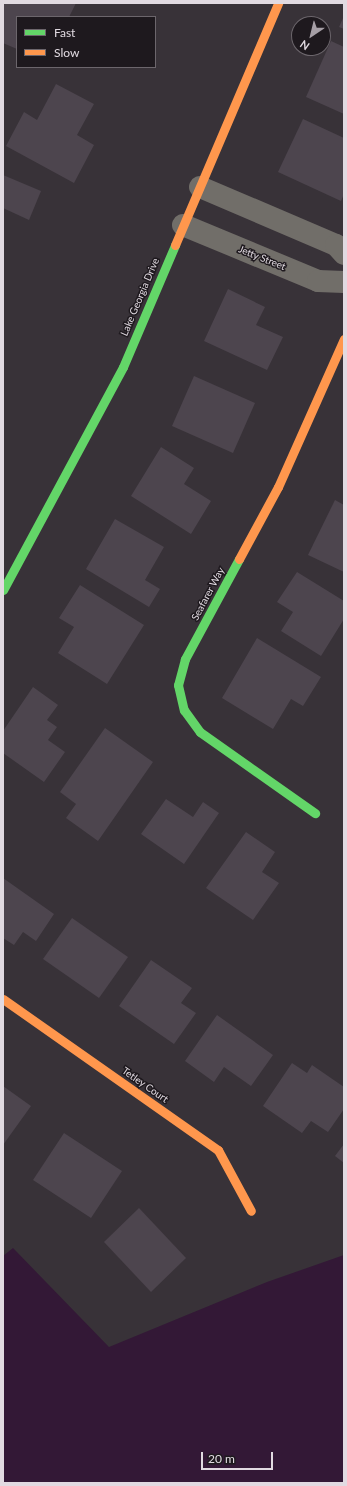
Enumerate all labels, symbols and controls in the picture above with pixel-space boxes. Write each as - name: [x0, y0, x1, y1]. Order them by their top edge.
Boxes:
- legend: [16, 16, 156, 68]
- north arrow: [291, 16, 331, 56]
- text: Fast: [54, 25, 75, 40]
- text: N: [297, 38, 312, 53]
- text: Slow: [54, 45, 79, 60]
- street label: Jetty Street: [236, 243, 288, 273]
- street label: Lake Georgia Drive: [118, 256, 162, 338]
- street label: Seafarer Way: [189, 565, 227, 623]
- street label: Tetley Court: [120, 1065, 170, 1105]
- scale bar: [203, 1444, 275, 1470]
- text: 20 m: [208, 1451, 235, 1466]

